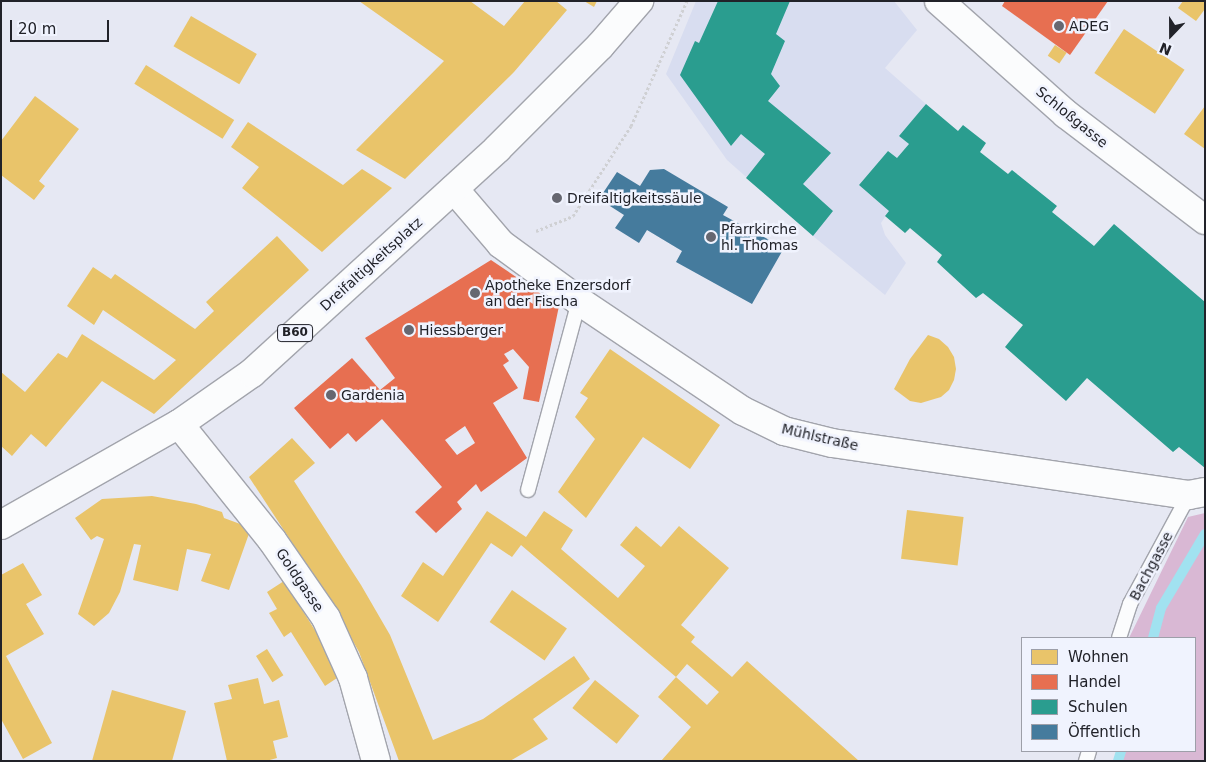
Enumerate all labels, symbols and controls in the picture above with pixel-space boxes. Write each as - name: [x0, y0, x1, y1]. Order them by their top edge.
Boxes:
- scale bar: [12, 10, 111, 42]
- north arrow: [1146, 10, 1196, 60]
- place label: ADEG: [1069, 18, 1109, 34]
- text: 20 m: [18, 20, 56, 38]
- marker: ADEG: [1053, 20, 1065, 32]
- text: N: [1157, 39, 1174, 59]
- street label: Schloßgasse: [1033, 83, 1111, 151]
- place label: Dreifaltigkeitssäule: [567, 190, 702, 206]
- marker: Dreifaltigkeitssäule: [551, 192, 563, 204]
- street label: Dreifaltigkeitsplatz: [317, 214, 425, 314]
- place label: Pfarrkirche hl. Thomas: [721, 221, 798, 253]
- marker: Pfarrkirche hl. Thomas: [705, 231, 717, 243]
- place label: Apotheke Enzersdorf an der Fischa: [485, 277, 631, 310]
- marker: Apotheke Enzersdorf an der Fischa: [469, 287, 481, 299]
- place label: Hiessberger: [419, 322, 503, 338]
- road number: B60: [276, 323, 314, 342]
- marker: Hiessberger: [403, 324, 415, 336]
- place label: Gardenia: [341, 387, 405, 403]
- marker: Gardenia: [325, 389, 337, 401]
- street label: Mühlstraße: [780, 420, 860, 454]
- street label: Bachgasse: [1126, 529, 1176, 603]
- street label: Goldgasse: [273, 545, 327, 615]
- legend: [1021, 637, 1196, 752]
- text: Wohnen: [1068, 648, 1129, 666]
- text: Handel: [1068, 673, 1121, 691]
- text: Schulen: [1068, 698, 1128, 716]
- text: Öffentlich: [1068, 723, 1141, 741]

